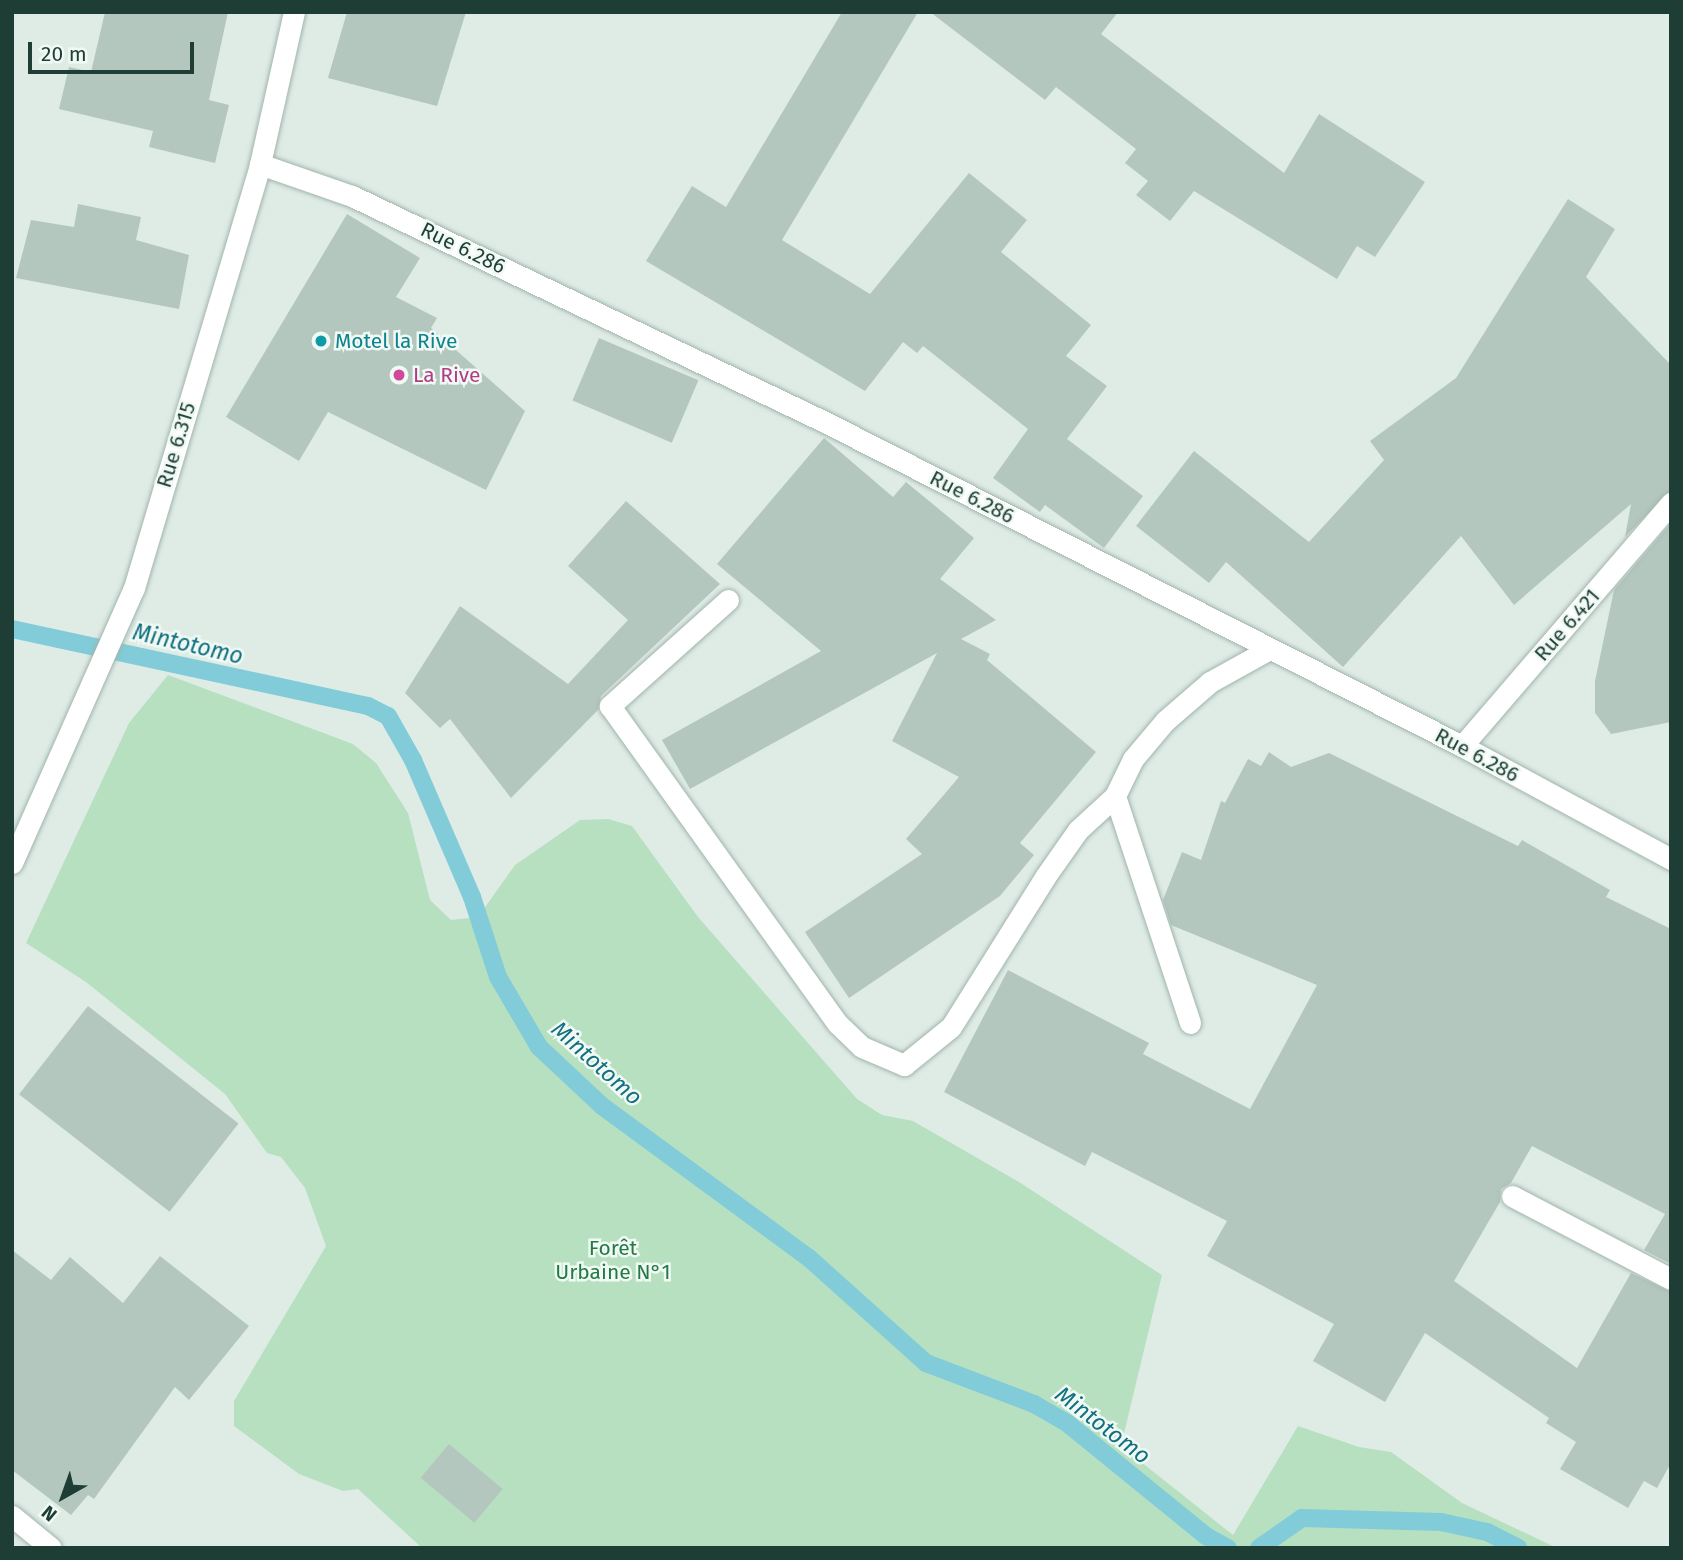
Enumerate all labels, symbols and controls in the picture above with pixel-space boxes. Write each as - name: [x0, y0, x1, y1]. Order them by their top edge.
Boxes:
- scale bar: [32, 28, 198, 72]
- text: 20 m: [41, 41, 87, 67]
- street label: Rue 6.286: [416, 217, 510, 279]
- place label: Motel la Rive: [335, 328, 457, 354]
- marker: Motel la Rive: [313, 333, 329, 349]
- place label: La Rive: [413, 362, 481, 388]
- marker: La Rive: [391, 367, 407, 383]
- street label: Rue 6.315: [151, 399, 201, 491]
- street label: Rue 6.286: [926, 465, 1018, 529]
- street label: Rue 6.421: [1529, 584, 1605, 666]
- water label: Mintotomo: [130, 618, 246, 670]
- street label: Rue 6.286: [1431, 722, 1523, 788]
- water label: Mintotomo: [546, 1015, 648, 1111]
- park label: Forêt Urbaine N°1: [555, 1235, 671, 1285]
- water label: Mintotomo: [1050, 1380, 1156, 1470]
- north arrow: [28, 1462, 98, 1532]
- text: N: [37, 1501, 61, 1526]

